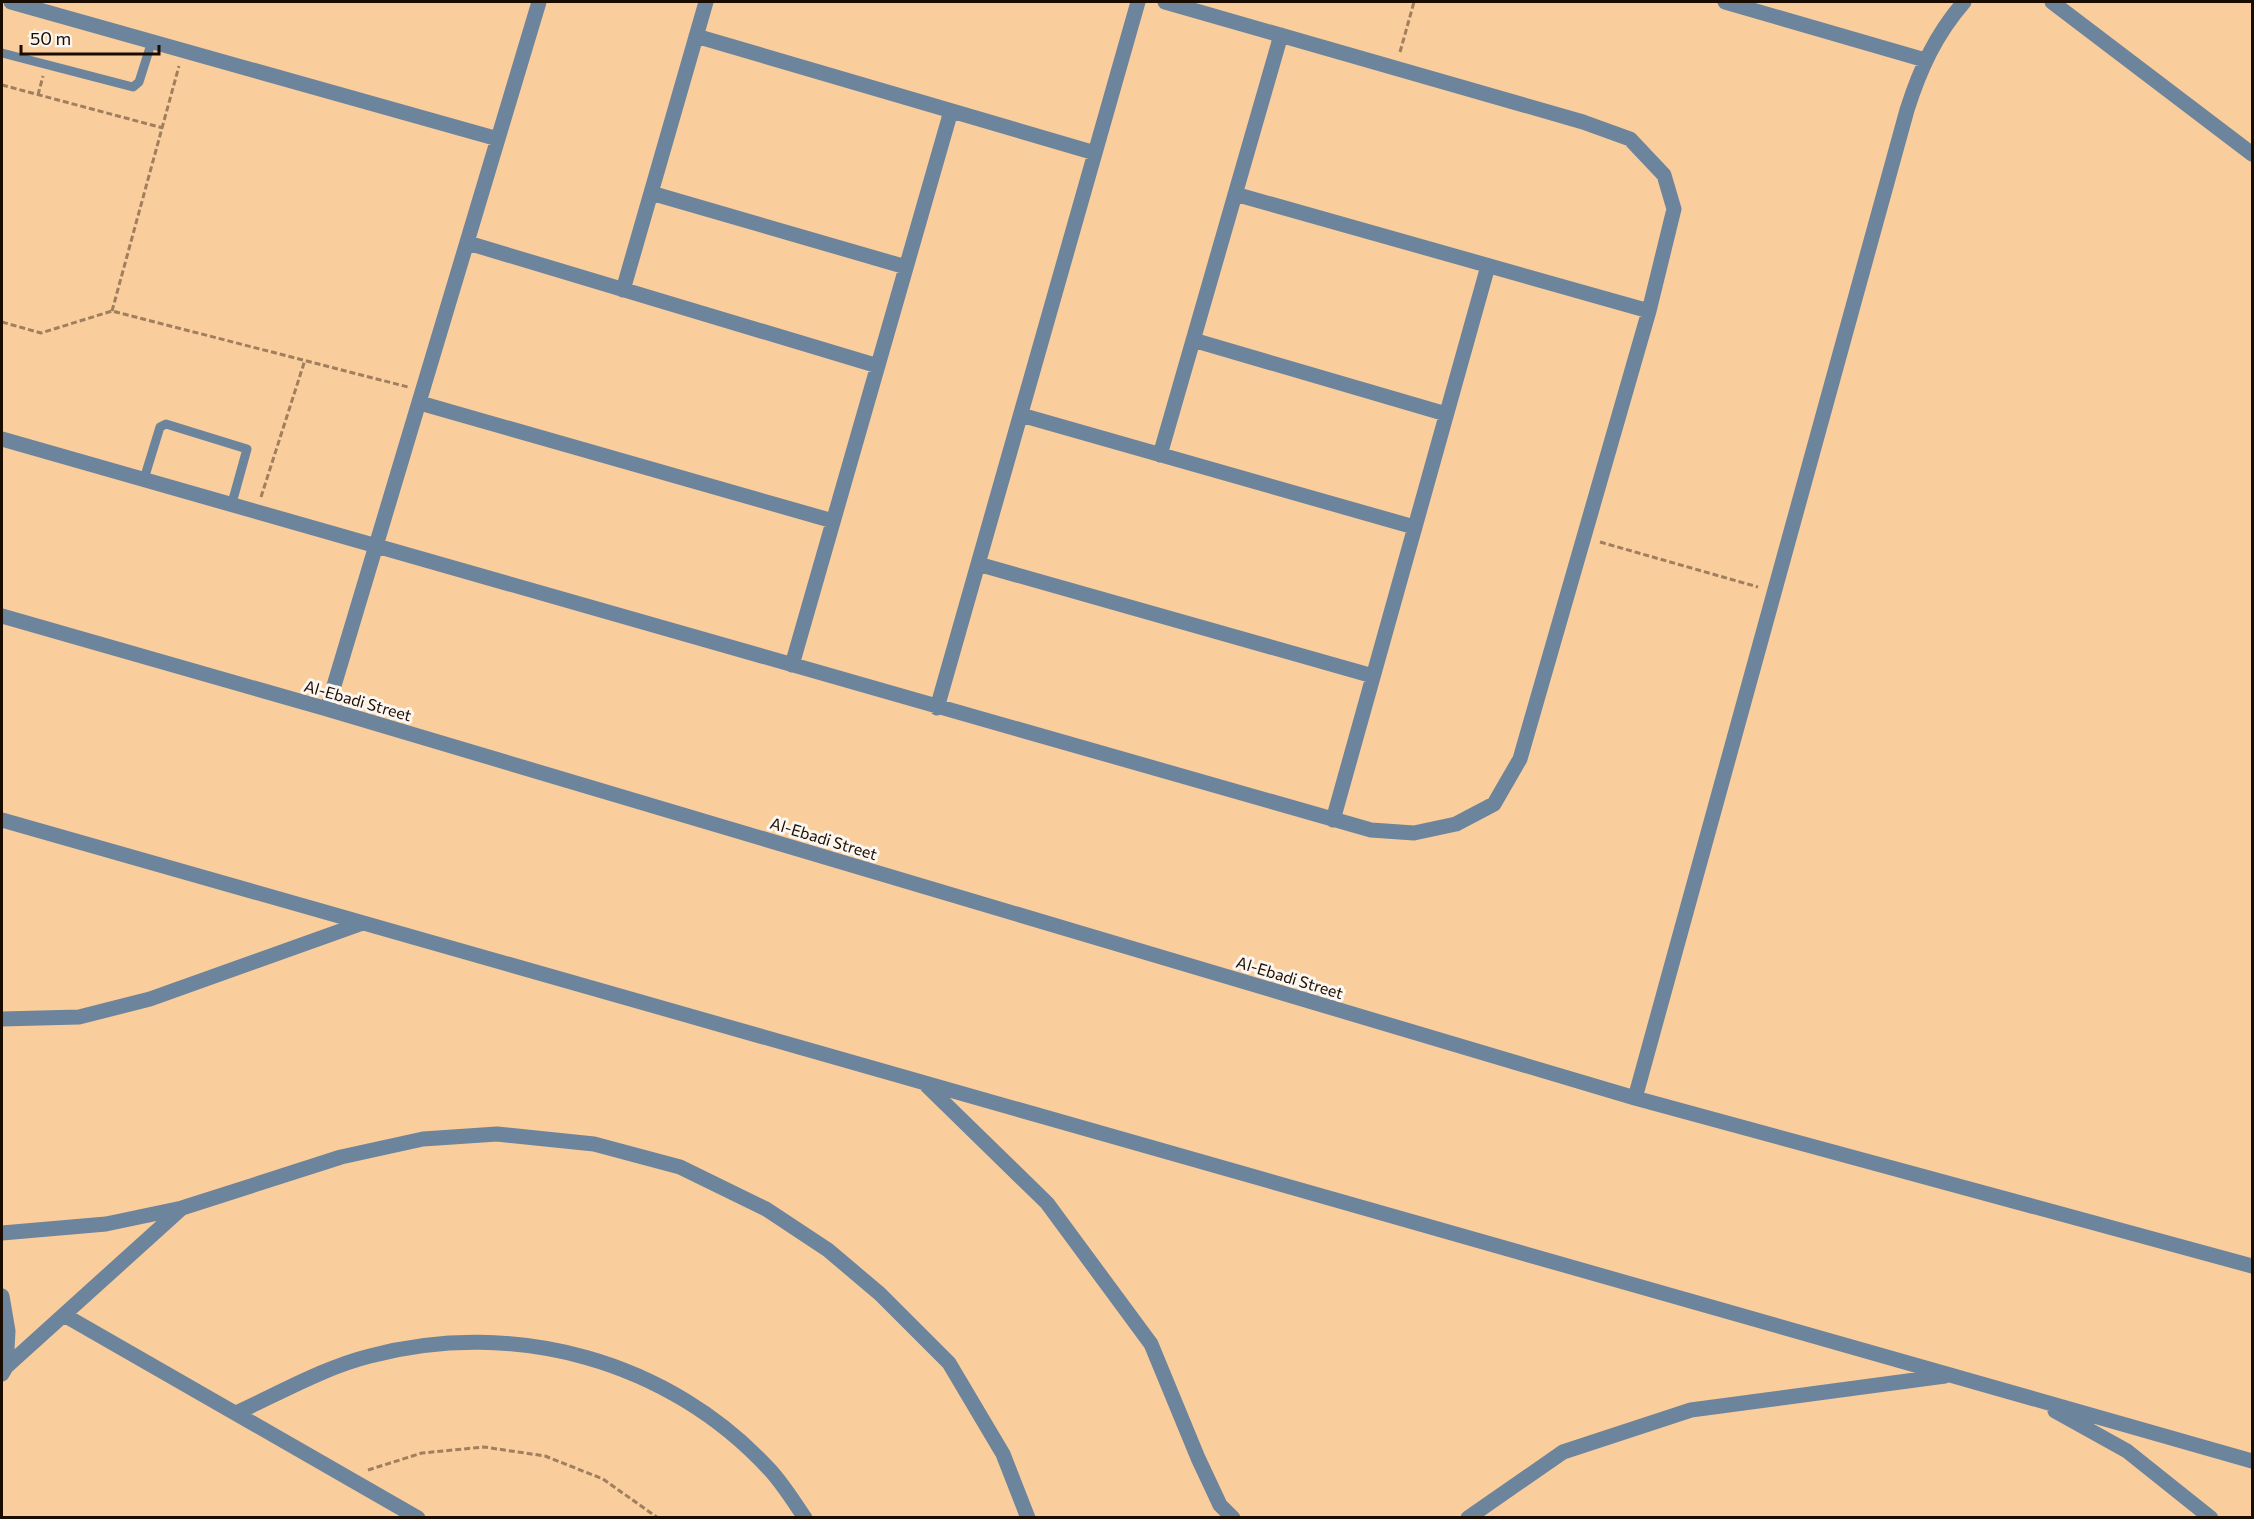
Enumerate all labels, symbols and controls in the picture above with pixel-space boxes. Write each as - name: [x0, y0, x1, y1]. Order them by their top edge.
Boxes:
- scale bar: [21, 18, 159, 56]
- text: 50 m: [30, 27, 71, 49]
- street label: Al-Ebadi Street: [302, 676, 414, 725]
- street label: Al-Ebadi Street: [768, 813, 880, 863]
- street label: Al-Ebadi Street: [1234, 952, 1346, 1002]

